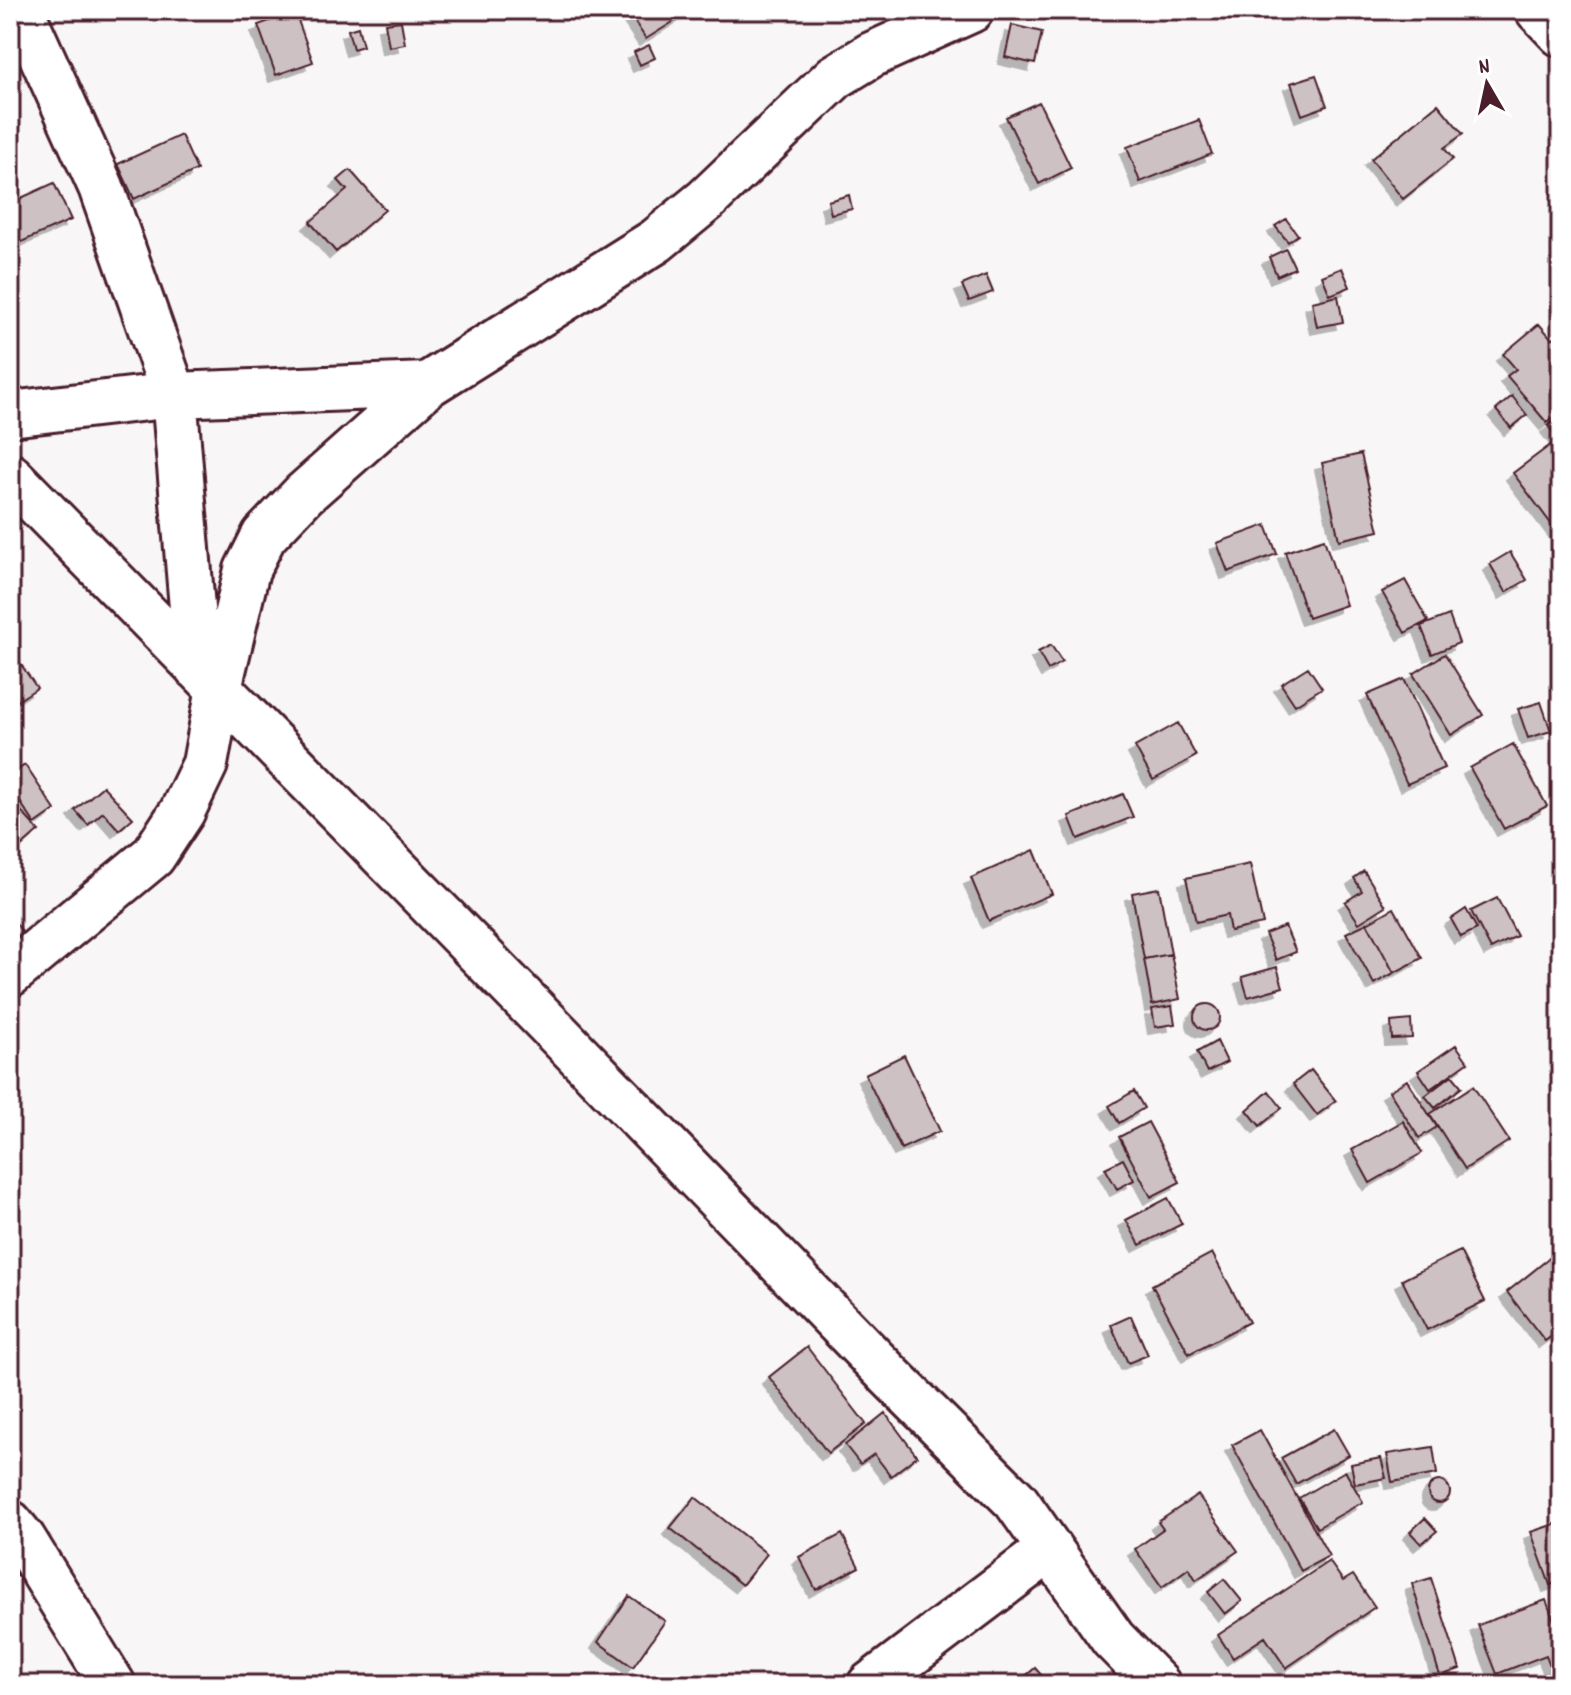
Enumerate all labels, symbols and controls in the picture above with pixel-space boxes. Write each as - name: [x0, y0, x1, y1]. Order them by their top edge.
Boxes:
- north arrow: [1447, 44, 1527, 124]
- text: N: [1477, 52, 1492, 84]

